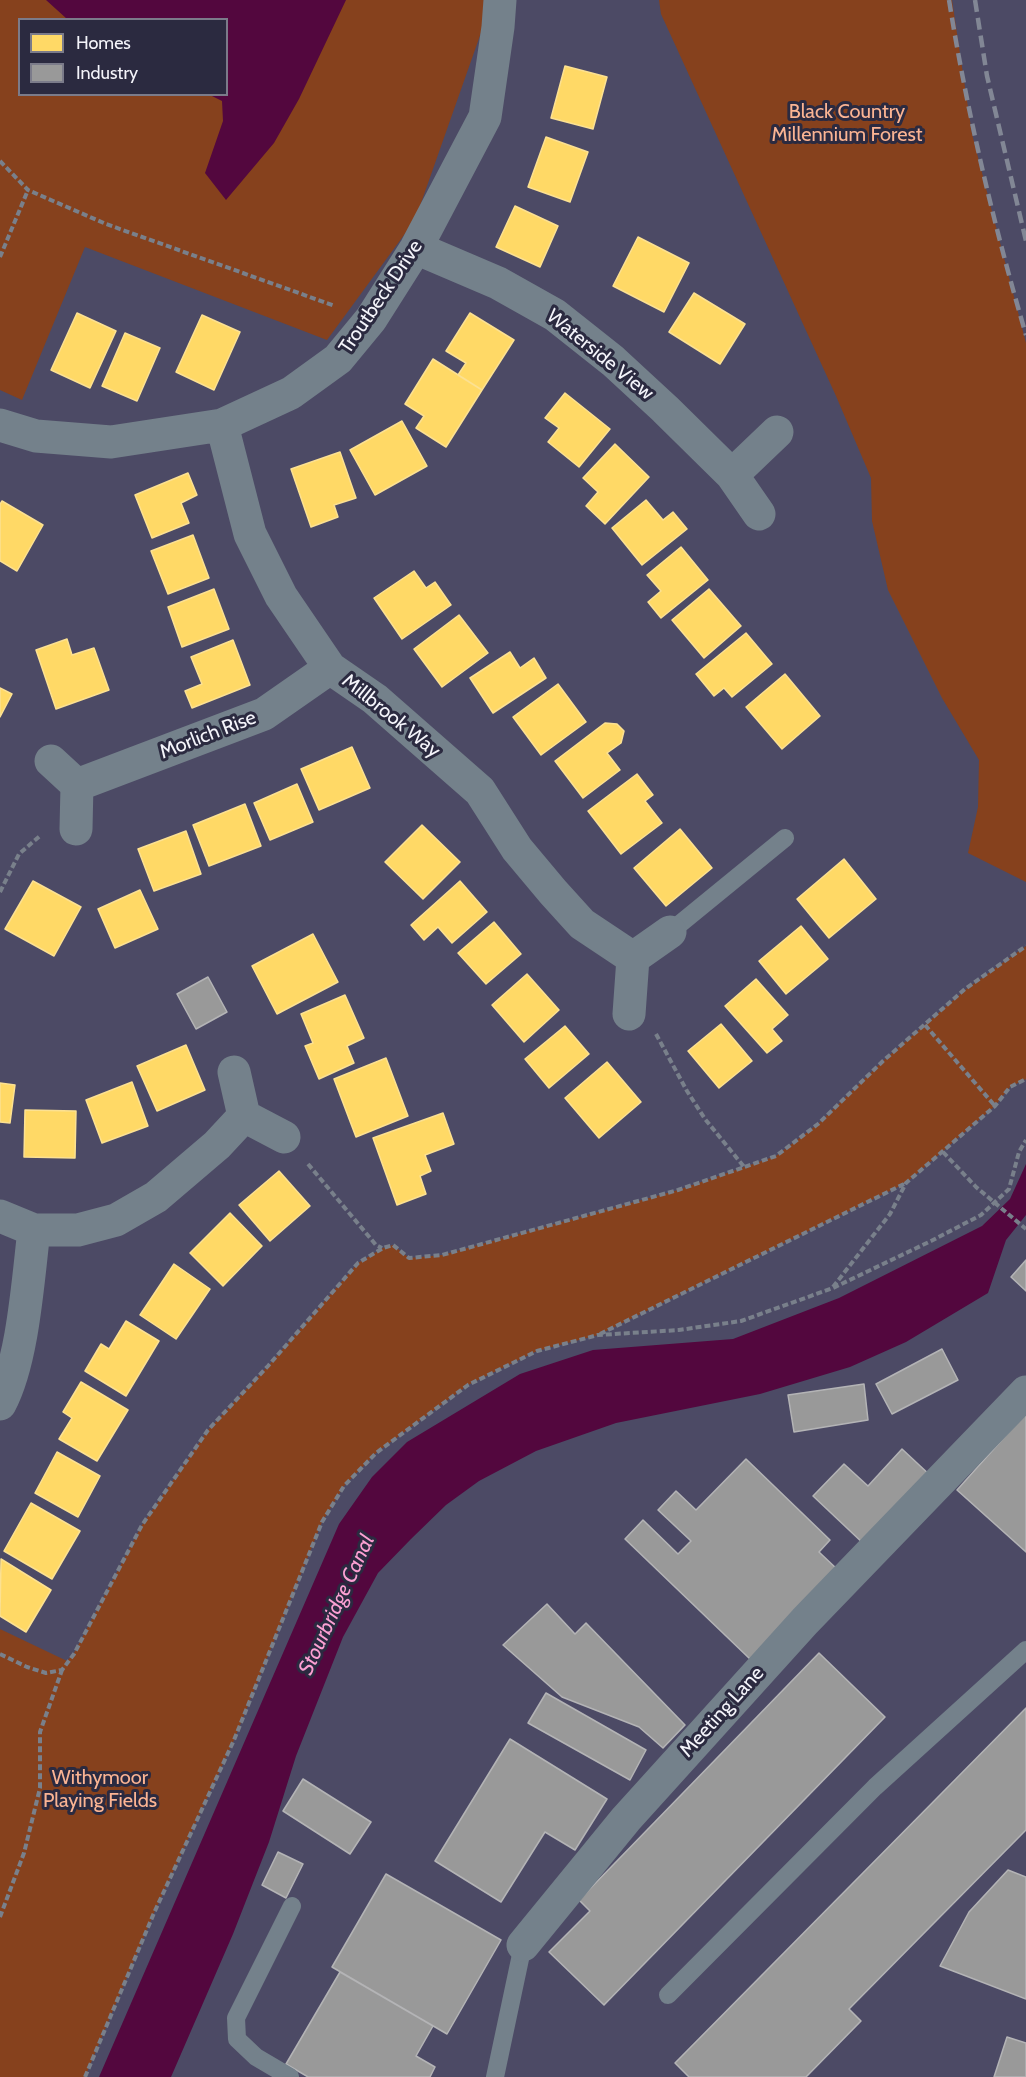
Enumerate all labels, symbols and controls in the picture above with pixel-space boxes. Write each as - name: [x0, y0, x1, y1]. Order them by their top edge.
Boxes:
- legend: [18, 18, 228, 96]
- text: Homes: [76, 32, 131, 54]
- text: Industry: [76, 62, 138, 84]
- park label: Black Country Millennium Forest: [772, 100, 922, 147]
- street label: Troutbeck Drive: [334, 236, 428, 358]
- street label: Waterside View: [541, 304, 659, 406]
- street label: Millbrook Way: [337, 669, 445, 763]
- street label: Morlich Rise: [156, 706, 260, 764]
- water label: Stourbridge Canal: [294, 1531, 380, 1679]
- street label: Meeting Lane: [675, 1662, 769, 1762]
- park label: Withymoor Playing Fields: [43, 1766, 157, 1813]

